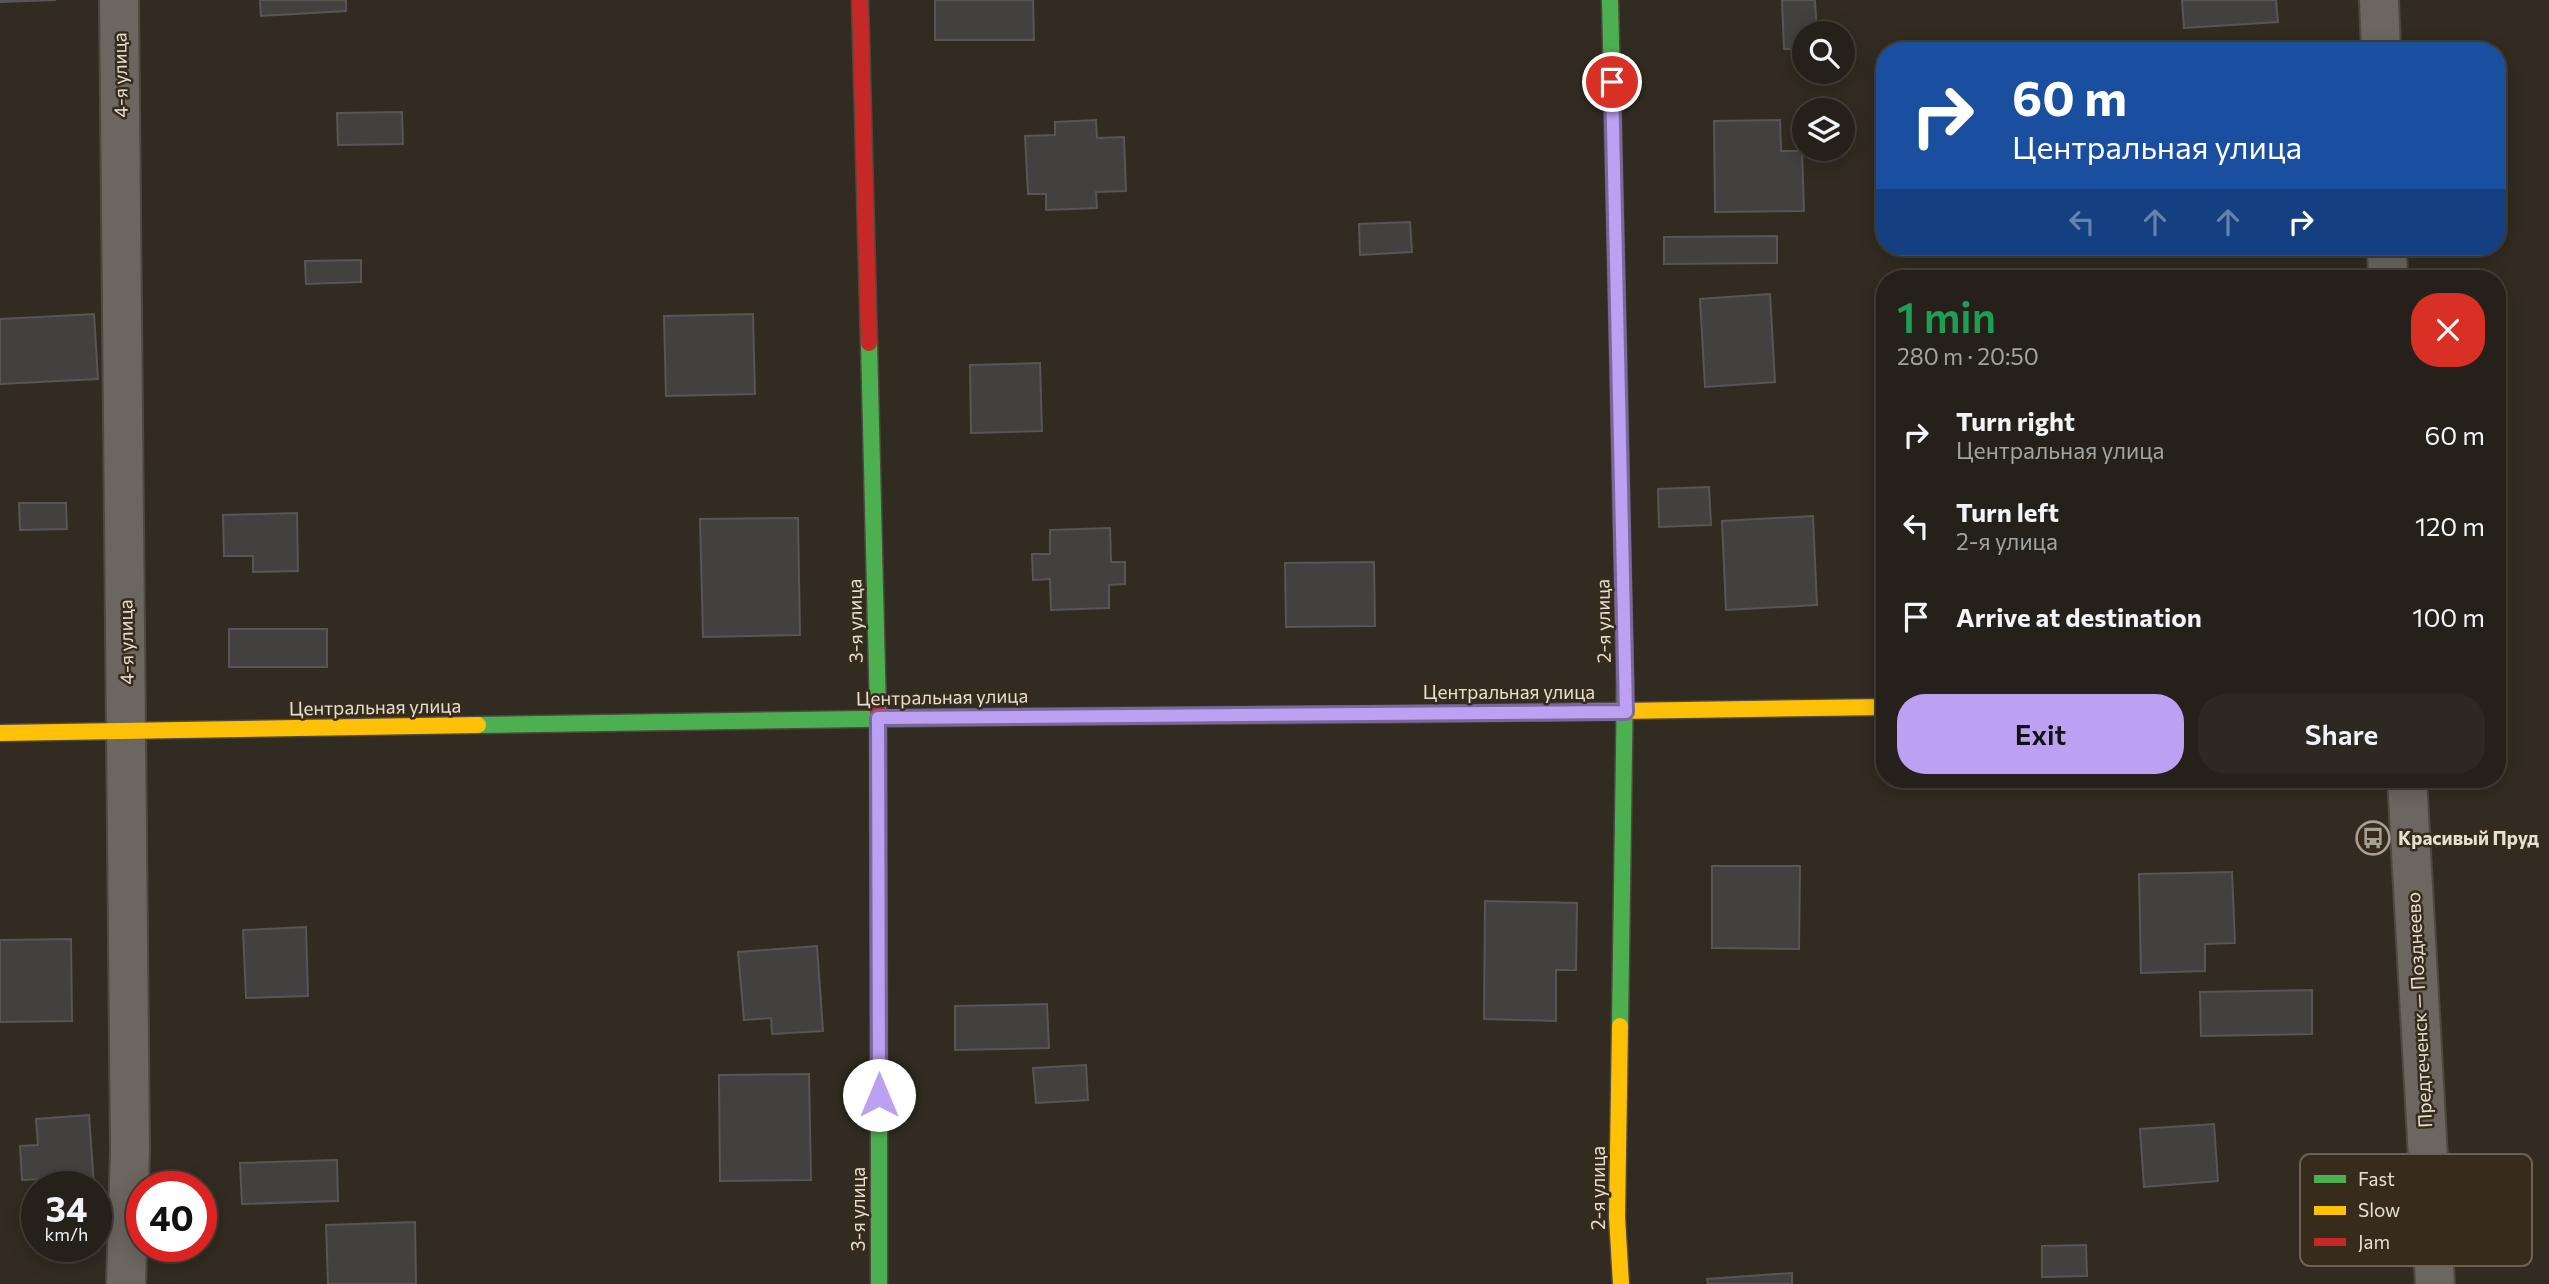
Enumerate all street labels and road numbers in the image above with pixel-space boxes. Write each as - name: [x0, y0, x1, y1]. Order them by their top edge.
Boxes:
- street label: 4-я улица: [107, 32, 132, 118]
- street label: 3-я улица: [842, 579, 867, 663]
- street label: 2-я улица: [1590, 579, 1615, 663]
- street label: 4-я улица: [113, 599, 138, 685]
- street label: Центральная улица: [1423, 680, 1595, 703]
- street label: Центральная улица: [856, 683, 1028, 710]
- street label: Центральная улица: [289, 693, 461, 720]
- street label: Предтеченск — Позднеево: [2401, 892, 2436, 1129]
- street label: 2-я улица: [1586, 1146, 1609, 1230]
- street label: 3-я улица: [846, 1167, 869, 1251]

